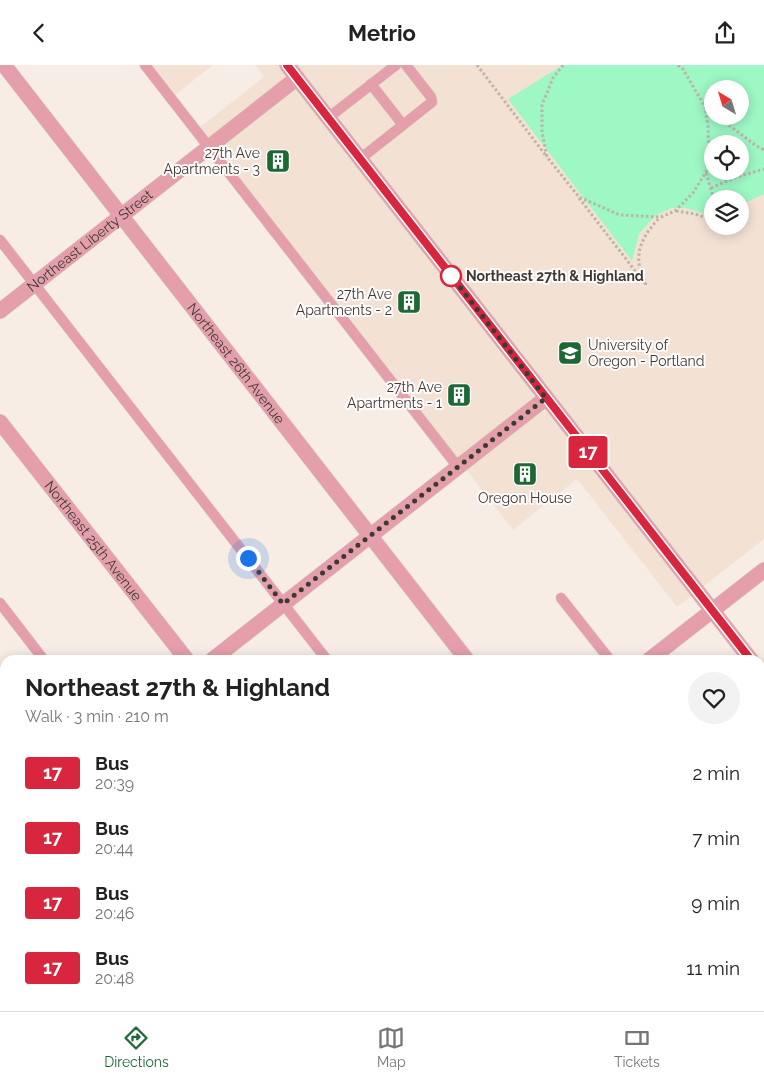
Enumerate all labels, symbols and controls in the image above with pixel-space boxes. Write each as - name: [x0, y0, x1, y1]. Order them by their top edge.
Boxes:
- icon: back: [25, 19, 53, 47]
- icon: share: [711, 19, 739, 47]
- text: Metrio: [348, 20, 416, 46]
- north arrow: [704, 80, 749, 125]
- map controls: [704, 80, 749, 235]
- button: locate: [704, 135, 749, 180]
- place label: 27th Ave Apartments - 3: [164, 145, 260, 177]
- building icon: 27th Ave Apartments - 3: [265, 148, 291, 174]
- street label: Northeast Liberty Street: [24, 186, 156, 295]
- button: layers: [704, 190, 749, 235]
- marker: Northeast 27th & Highland: [440, 265, 462, 287]
- place label: Northeast 27th & Highland: [466, 268, 644, 284]
- place label: 27th Ave Apartments - 2: [296, 286, 392, 318]
- building icon: 27th Ave Apartments - 2: [396, 289, 422, 315]
- street label: Northeast 26th Avenue: [184, 300, 288, 427]
- place label: University of Oregon - Portland: [588, 337, 704, 369]
- school or university icon: University of Oregon - Portland: [557, 340, 583, 366]
- place label: 27th Ave Apartments - 1: [347, 379, 442, 411]
- building icon: 27th Ave Apartments - 1: [446, 382, 472, 408]
- line badge: 17: [566, 436, 610, 468]
- text: 17: [579, 441, 598, 462]
- building icon: Oregon House: [512, 461, 538, 487]
- street label: Northeast 25th Avenue: [41, 478, 145, 604]
- place label: Oregon House: [478, 490, 572, 506]
- your location: [236, 546, 261, 571]
- button: heart: [688, 672, 740, 724]
- text: Northeast 27th & Highland: [25, 673, 330, 702]
- text: Walk · 3 min · 210 m: [25, 707, 169, 726]
- text: Bus: [95, 752, 129, 774]
- text: 17: [43, 762, 62, 783]
- text: 2 min: [693, 762, 740, 784]
- text: 20:39: [95, 774, 134, 793]
- text: Bus: [95, 817, 129, 839]
- text: 17: [43, 827, 62, 848]
- text: 7 min: [692, 827, 740, 849]
- text: 20:44: [95, 839, 134, 858]
- text: Bus: [95, 882, 129, 904]
- text: 17: [43, 892, 62, 913]
- text: 9 min: [691, 892, 740, 914]
- text: 20:46: [95, 904, 135, 923]
- text: Bus: [95, 947, 129, 969]
- text: 17: [43, 957, 62, 978]
- text: 11 min: [686, 957, 740, 979]
- text: 20:48: [95, 969, 134, 988]
- tab: Directions: [104, 1024, 169, 1070]
- tab: Map: [377, 1024, 406, 1070]
- tab: Tickets: [614, 1024, 660, 1070]

